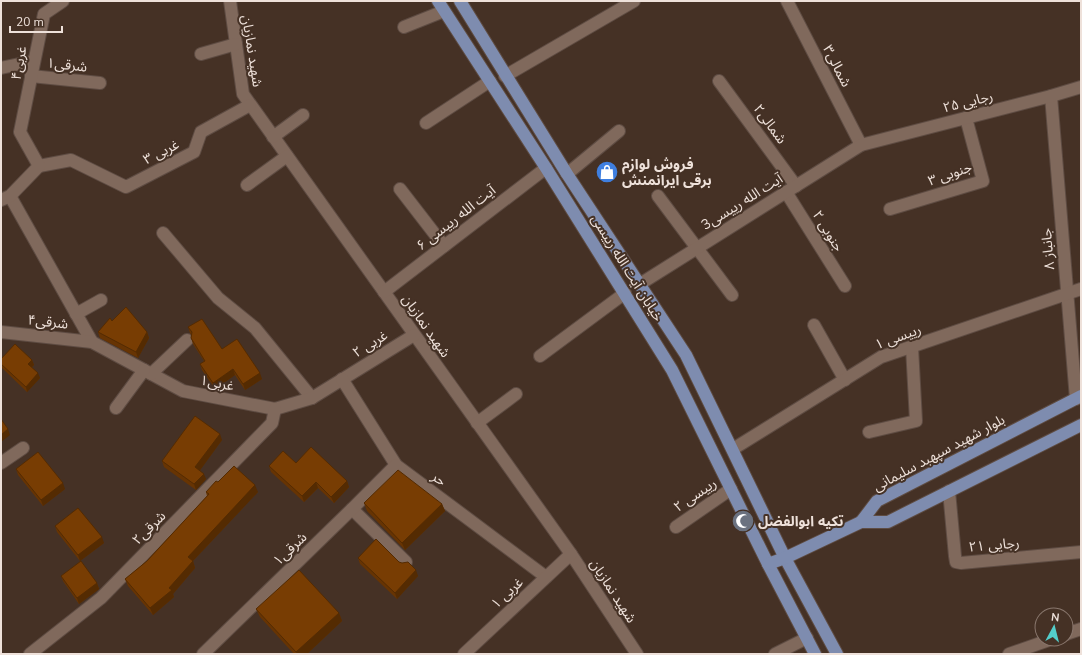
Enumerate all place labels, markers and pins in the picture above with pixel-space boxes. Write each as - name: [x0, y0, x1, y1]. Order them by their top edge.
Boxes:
- place label: فروش لوازم برقی ایرانمنش: [622, 155, 712, 190]
- shop icon: فروش لوازم برقی ایرانمنش: [594, 159, 620, 185]
- mosque icon: تکیه ابوالفضل: [730, 508, 756, 534]
- place label: تکیه ابوالفضل: [758, 512, 844, 531]

